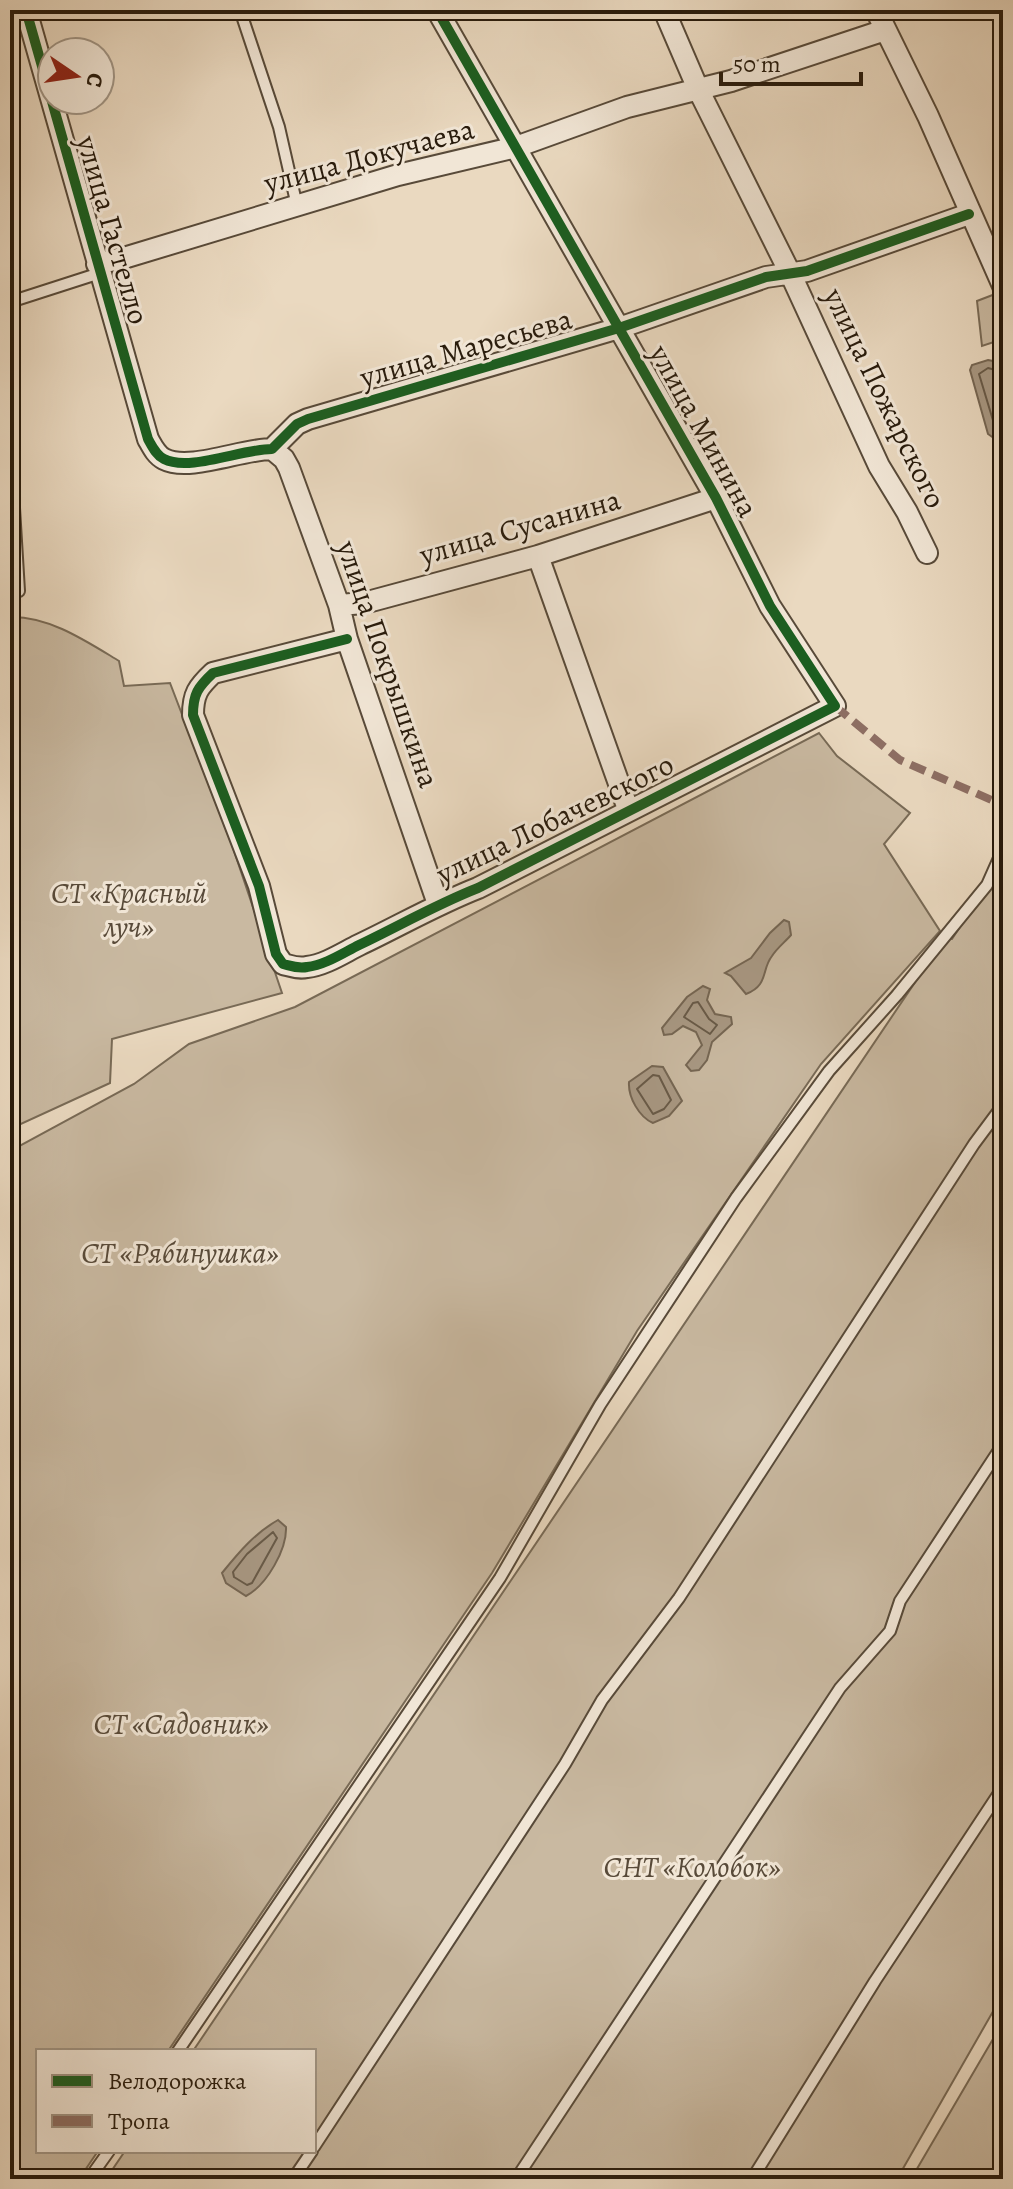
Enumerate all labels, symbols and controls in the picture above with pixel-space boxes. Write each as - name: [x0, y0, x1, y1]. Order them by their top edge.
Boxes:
- north arrow: [36, 36, 116, 116]
- scale bar: [721, 36, 861, 86]
- text: 50 m: [733, 48, 781, 80]
- text: С: [78, 70, 111, 90]
- street label: улица Докучаева: [259, 109, 479, 204]
- street label: улица Гастелло: [67, 130, 159, 329]
- street label: улица Пожарского: [814, 280, 956, 515]
- street label: улица Маресьева: [354, 299, 577, 398]
- street label: улица Минина: [640, 337, 768, 525]
- street label: улица Сусанина: [414, 479, 625, 575]
- street label: улица Покрышкина: [327, 534, 449, 793]
- street label: улица Лобачевского: [429, 744, 680, 894]
- park label: СТ «Красный луч»: [51, 873, 207, 947]
- park label: СТ «Рябинушка»: [81, 1233, 279, 1273]
- park label: СТ «Садовник»: [93, 1704, 269, 1744]
- park label: СНТ «Колобок»: [603, 1847, 781, 1887]
- legend: [36, 2049, 316, 2153]
- text: Велодорожка: [108, 2065, 246, 2097]
- text: Тропа: [108, 2105, 170, 2137]

